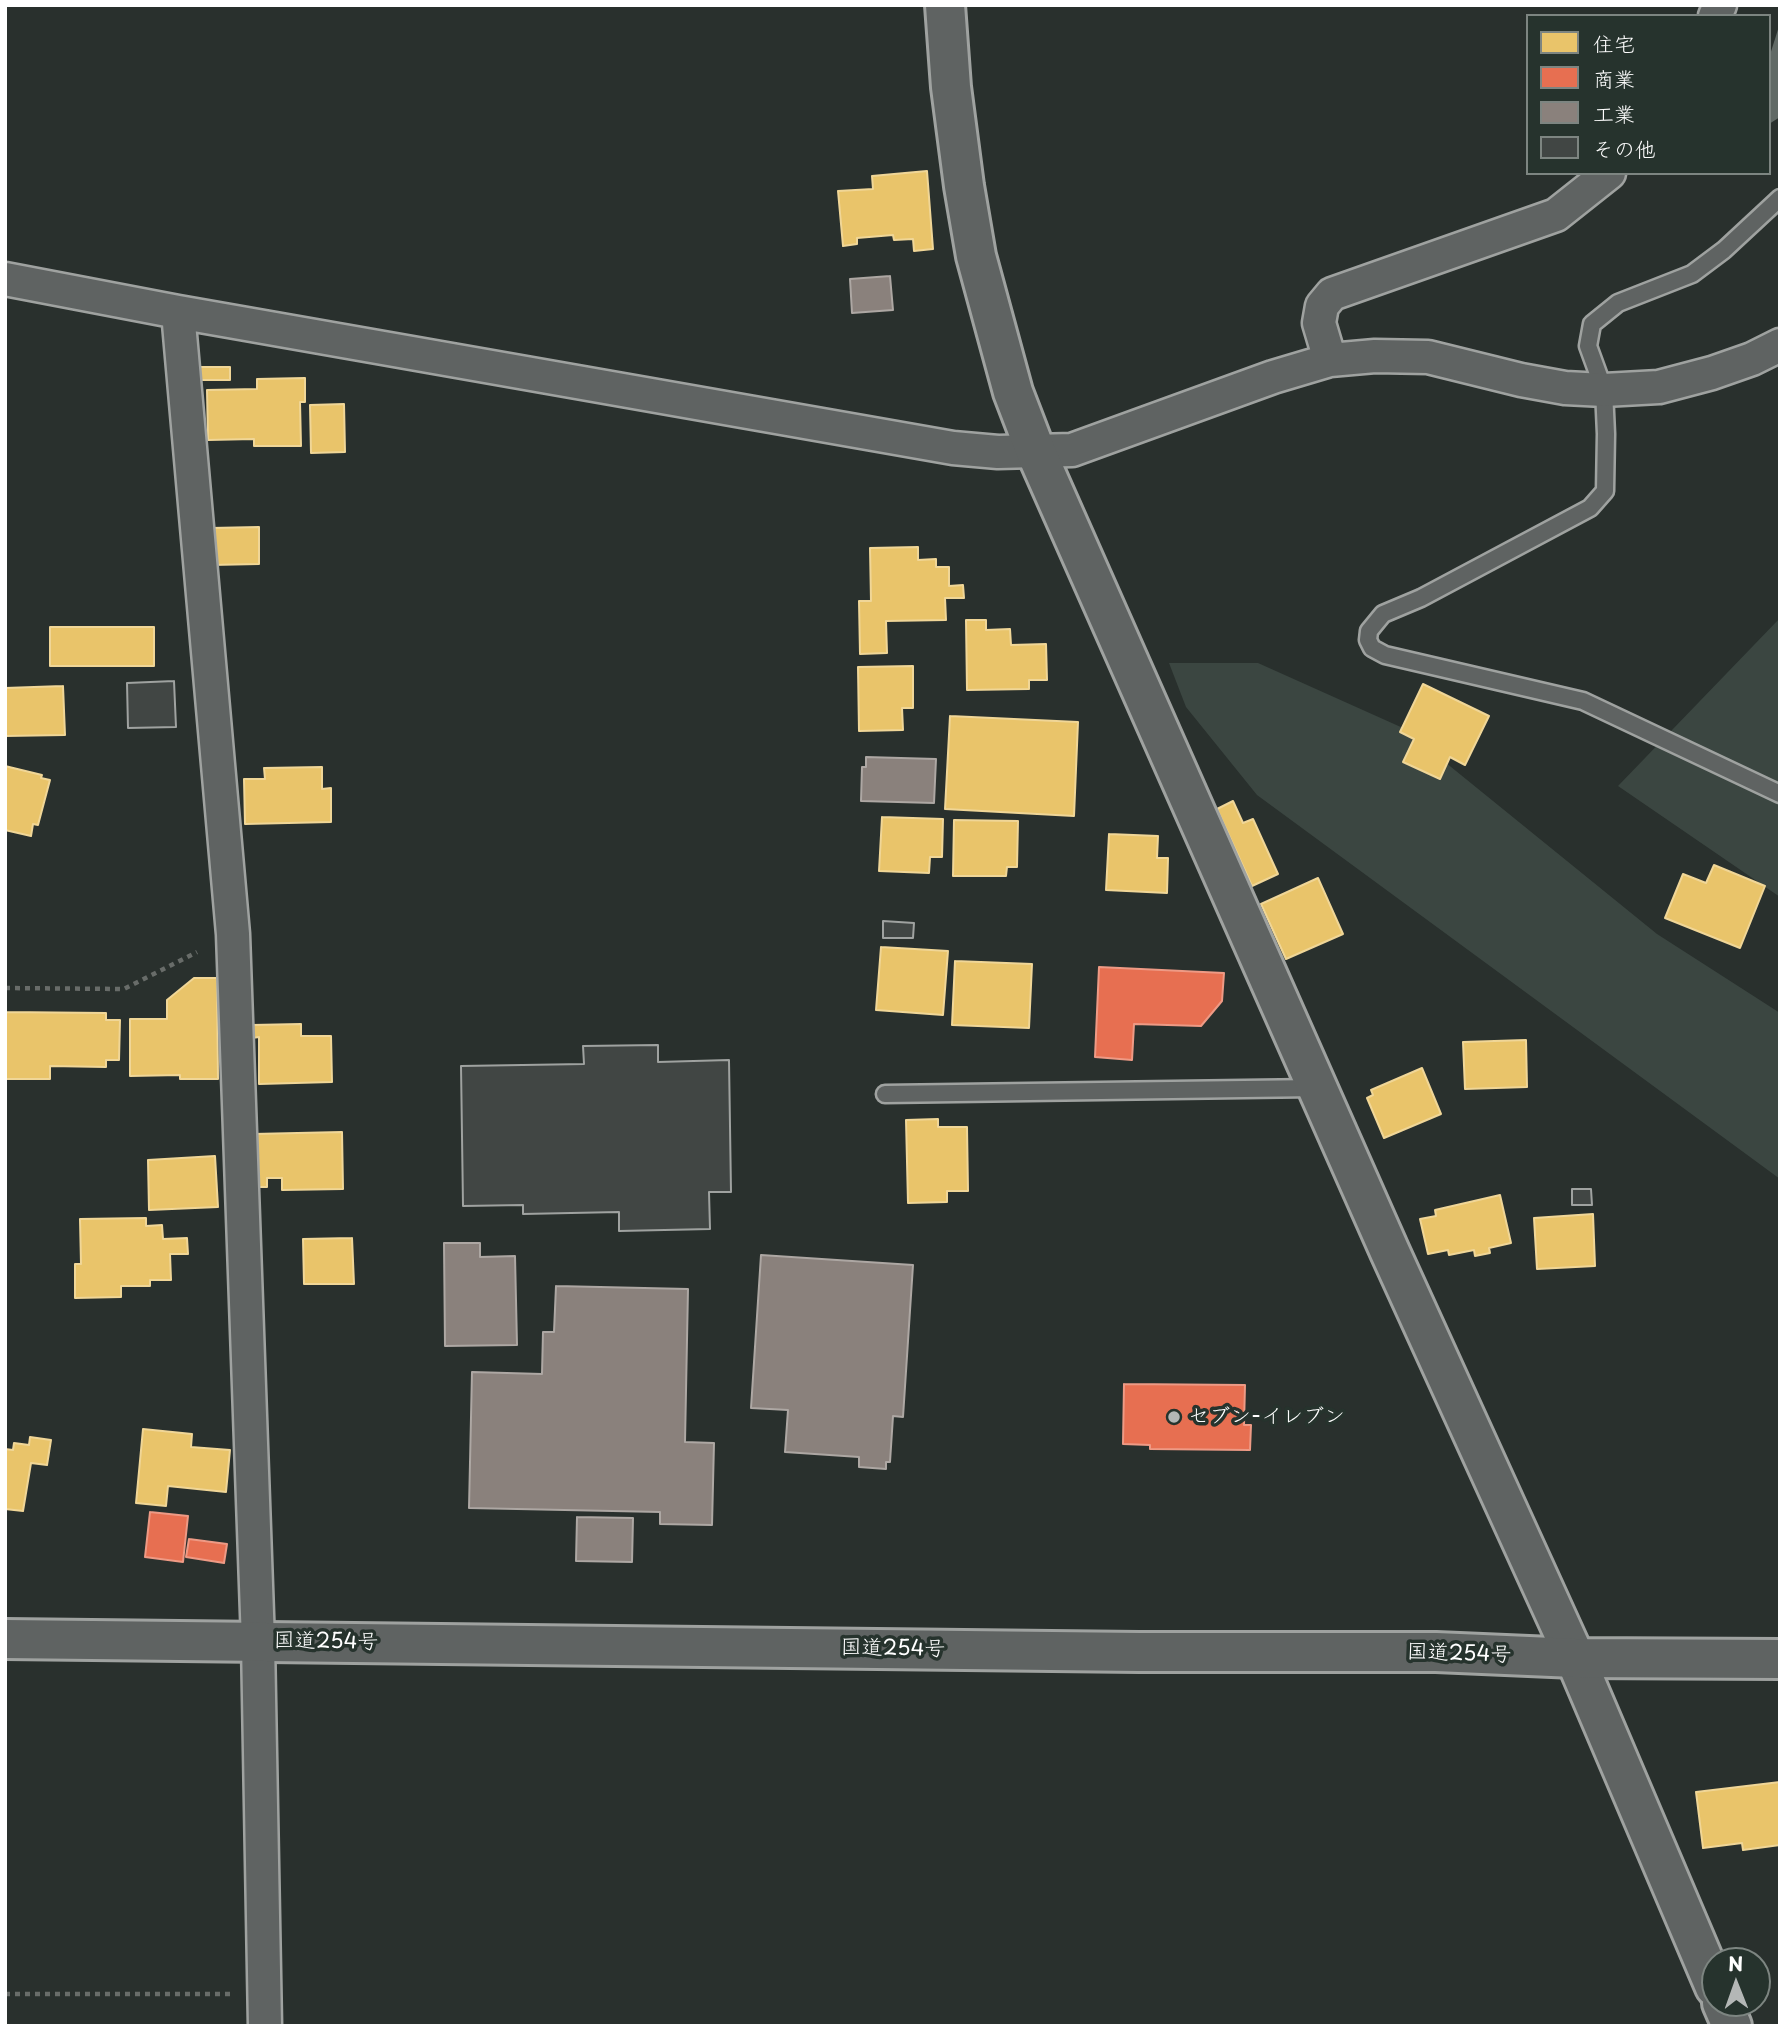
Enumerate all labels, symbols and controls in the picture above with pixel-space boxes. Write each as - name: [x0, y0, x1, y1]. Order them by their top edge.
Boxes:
- legend: [1526, 14, 1771, 175]
- text: 住宅: [1593, 27, 1635, 59]
- text: 商業: [1593, 62, 1635, 94]
- text: 工業: [1593, 97, 1635, 129]
- text: その他: [1593, 132, 1656, 164]
- place label: セブン-イレブン: [1188, 1404, 1345, 1430]
- marker: セブン-イレブン: [1166, 1409, 1182, 1425]
- street label: 国道254号: [273, 1628, 379, 1656]
- street label: 国道254号: [840, 1635, 946, 1663]
- street label: 国道254号: [1406, 1640, 1512, 1668]
- north arrow: [1701, 1947, 1771, 2017]
- text: N: [1728, 1949, 1743, 1977]

